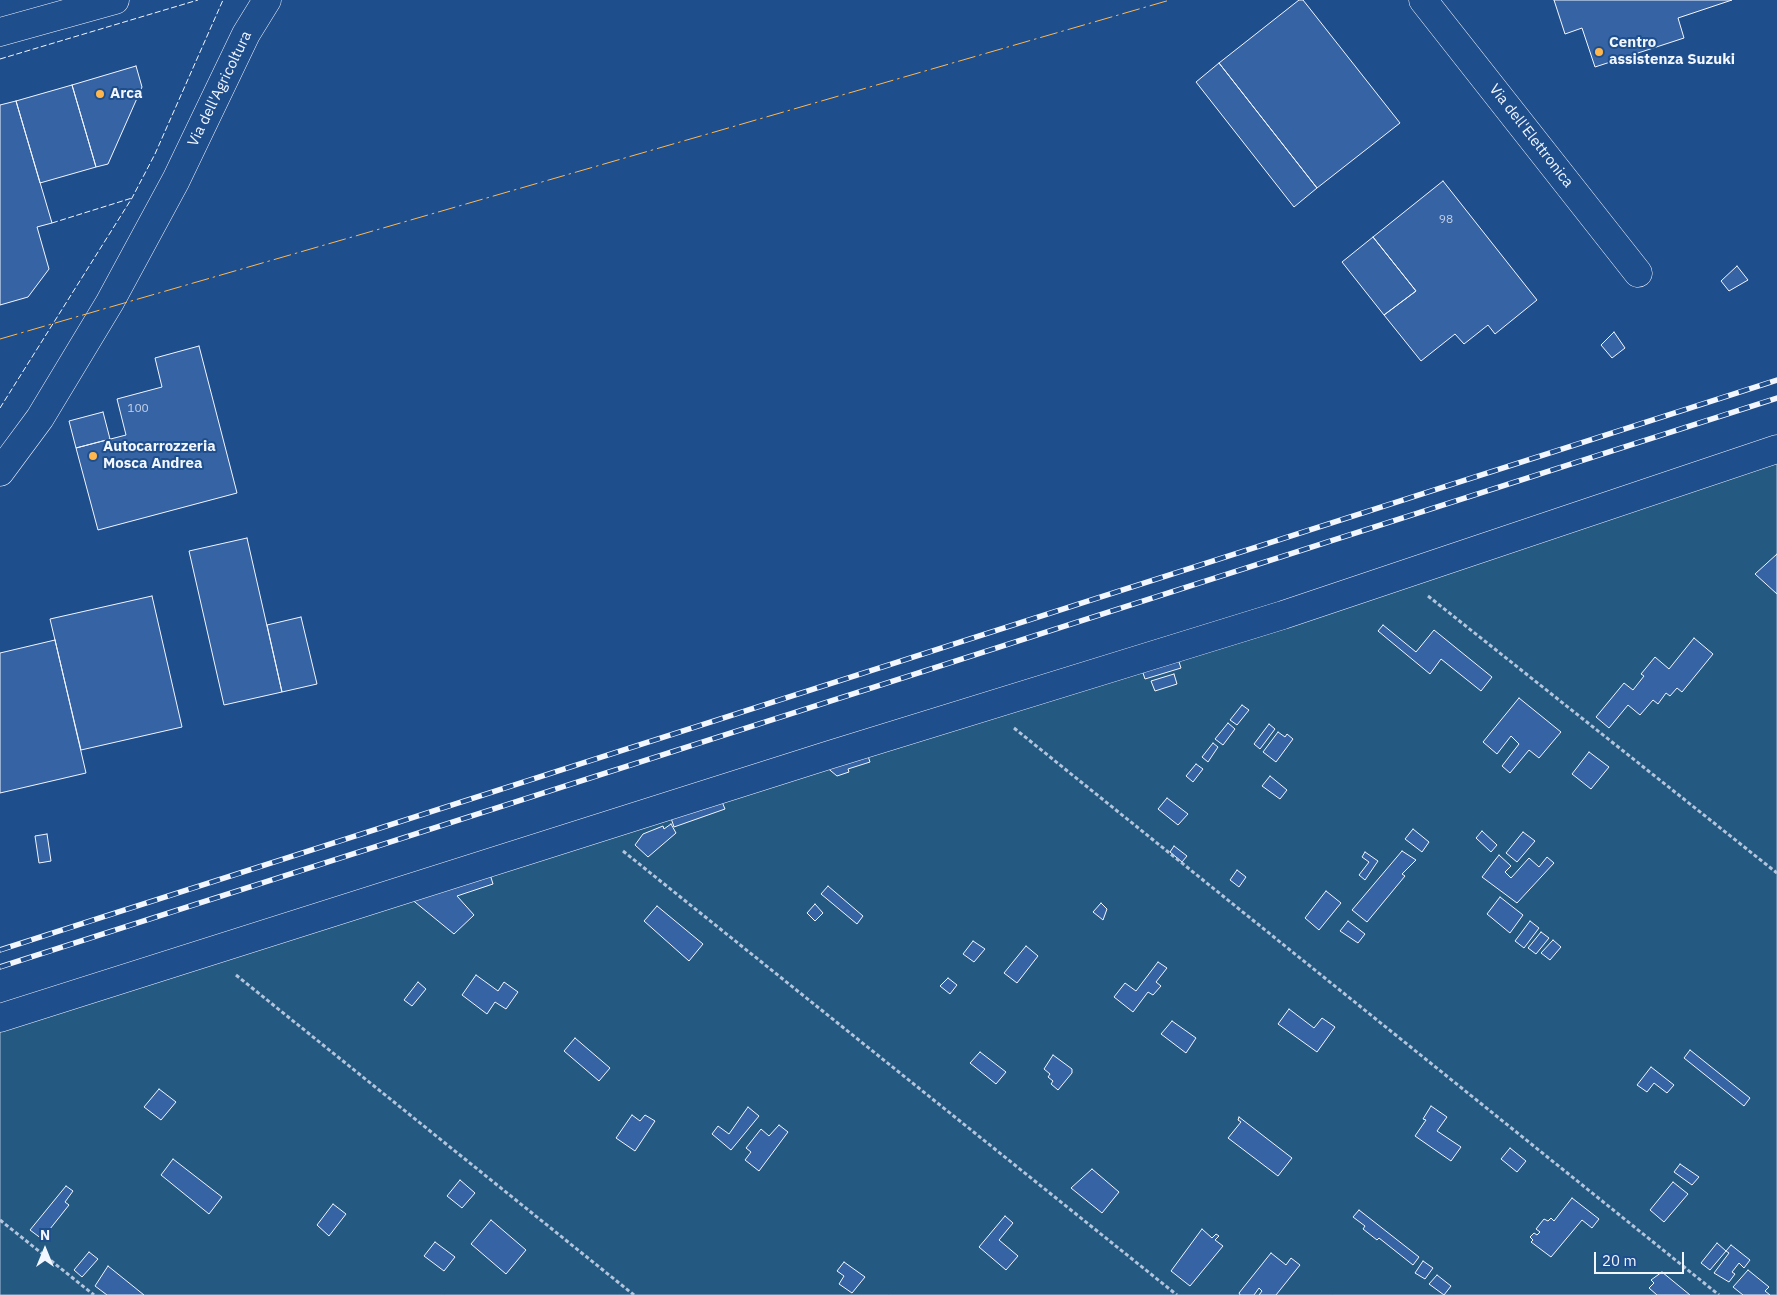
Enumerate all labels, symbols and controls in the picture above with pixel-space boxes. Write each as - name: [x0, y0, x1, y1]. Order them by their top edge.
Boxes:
- street label: Via dell'Agricoltura: [184, 28, 256, 150]
- place label: Centro assistenza Suzuki: [1609, 34, 1735, 69]
- marker: Centro assistenza Suzuki: [1593, 46, 1605, 58]
- street label: Via dell'Elettronica: [1485, 81, 1577, 191]
- place label: Arca: [110, 85, 143, 103]
- marker: Arca: [94, 88, 106, 100]
- house number: 98: [1439, 213, 1453, 227]
- house number: 100: [127, 402, 149, 416]
- place label: Autocarrozzeria Mosca Andrea: [103, 438, 216, 473]
- marker: Autocarrozzeria Mosca Andrea: [87, 450, 99, 462]
- north arrow: [20, 1225, 70, 1275]
- text: N: [40, 1226, 50, 1244]
- scale bar: [1597, 1242, 1687, 1274]
- text: 20 m: [1602, 1251, 1637, 1270]

